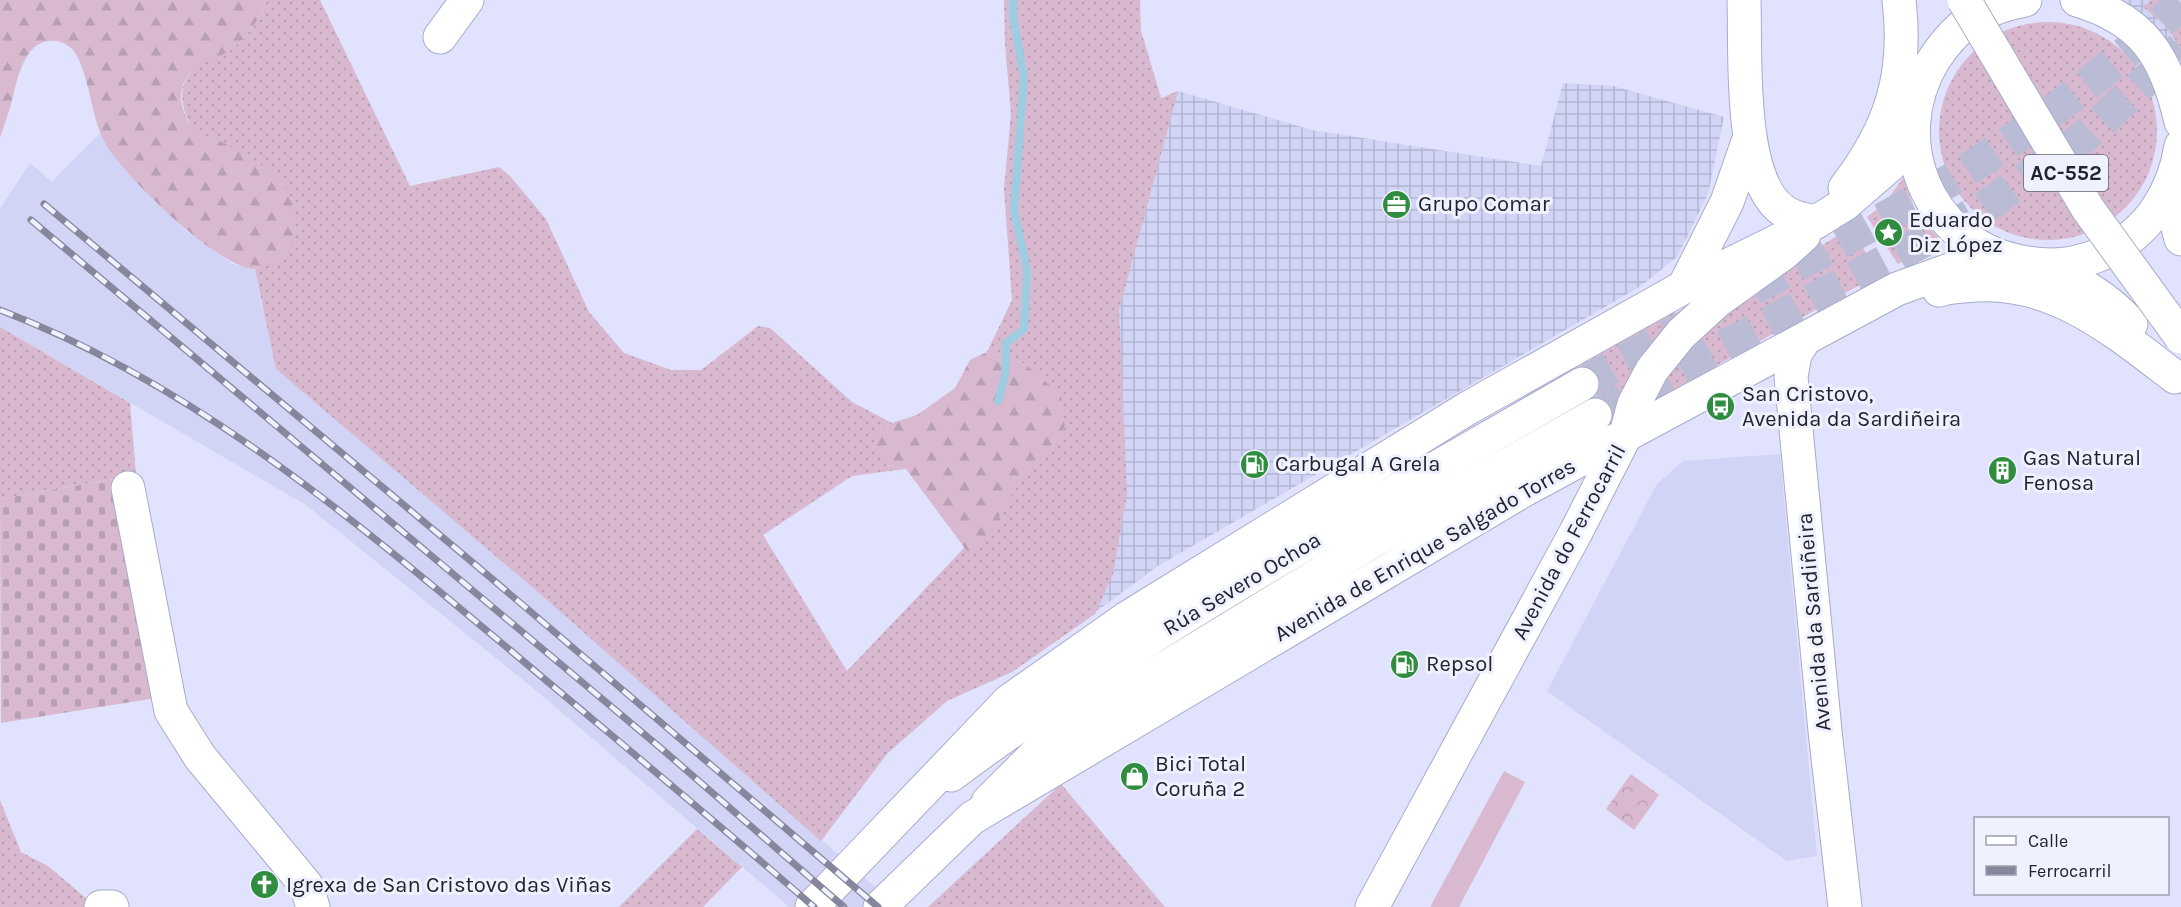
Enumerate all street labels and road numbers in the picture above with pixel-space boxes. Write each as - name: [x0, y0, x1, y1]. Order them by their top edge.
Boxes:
- road number: AC-552: [2024, 155, 2108, 191]
- street label: Avenida do Ferrocarril: [1507, 440, 1631, 644]
- street label: Avenida de Enrique Salgado Torres: [1270, 453, 1580, 647]
- street label: Avenida da Sardiñeira: [1791, 512, 1837, 732]
- street label: Rúa Severo Ochoa: [1158, 527, 1326, 641]

